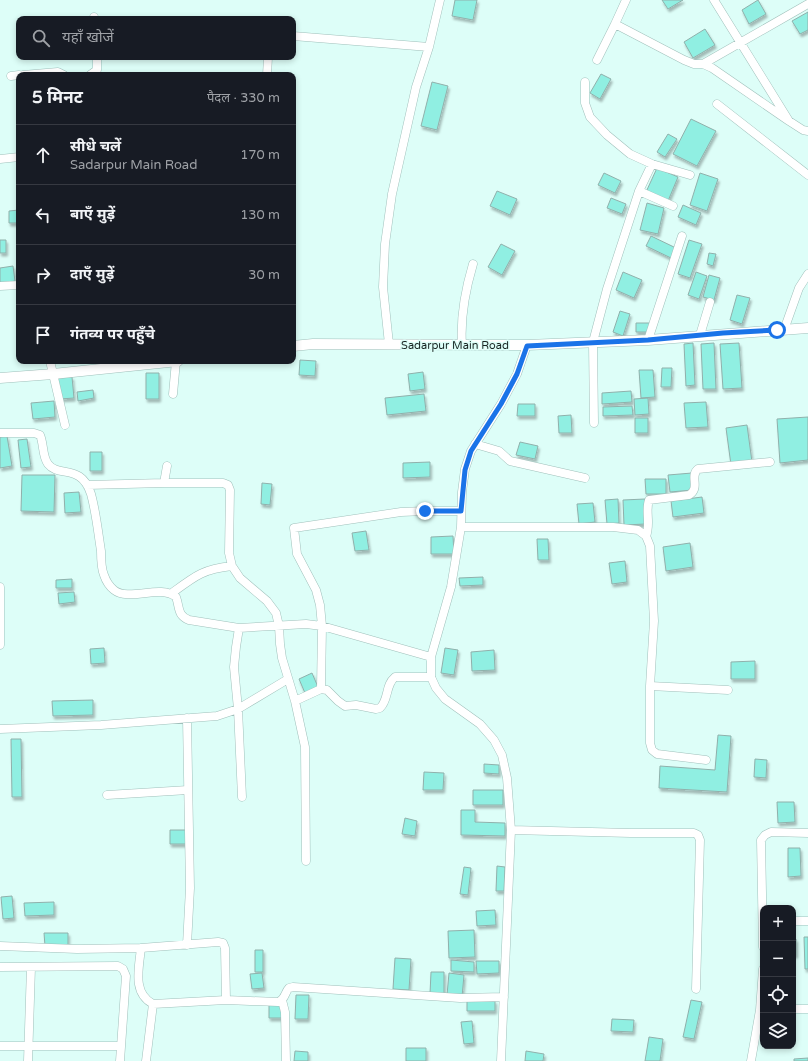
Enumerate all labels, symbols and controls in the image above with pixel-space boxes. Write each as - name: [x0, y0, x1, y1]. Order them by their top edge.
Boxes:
- search box: [16, 16, 296, 60]
- icon: search: [30, 27, 52, 49]
- text: यहाँ खोजें: [62, 28, 114, 46]
- text: 5 मिनट: [32, 87, 83, 108]
- text: पैदल · 330 m: [207, 90, 280, 106]
- text: सीधे चलें: [70, 137, 121, 155]
- icon: ahead: [32, 144, 54, 166]
- text: 170 m: [240, 147, 280, 163]
- text: Sadarpur Main Road: [70, 157, 197, 173]
- icon: left: [32, 204, 54, 226]
- text: बाएँ मुड़ें: [70, 205, 115, 223]
- text: 130 m: [240, 207, 280, 223]
- icon: right: [32, 264, 54, 286]
- text: दाएँ मुड़ें: [70, 265, 114, 283]
- text: 30 m: [248, 267, 280, 283]
- route start: [768, 321, 786, 339]
- icon: arrive: [32, 324, 54, 346]
- text: गंतव्य पर पहुँचे: [70, 325, 155, 343]
- street label: Sadarpur Main Road: [401, 339, 509, 352]
- route end: [416, 502, 434, 520]
- map controls: [760, 905, 796, 1049]
- button: +: [760, 905, 796, 941]
- button: −: [760, 941, 796, 977]
- button: locate: [760, 977, 796, 1013]
- button: layers: [760, 1013, 796, 1049]

